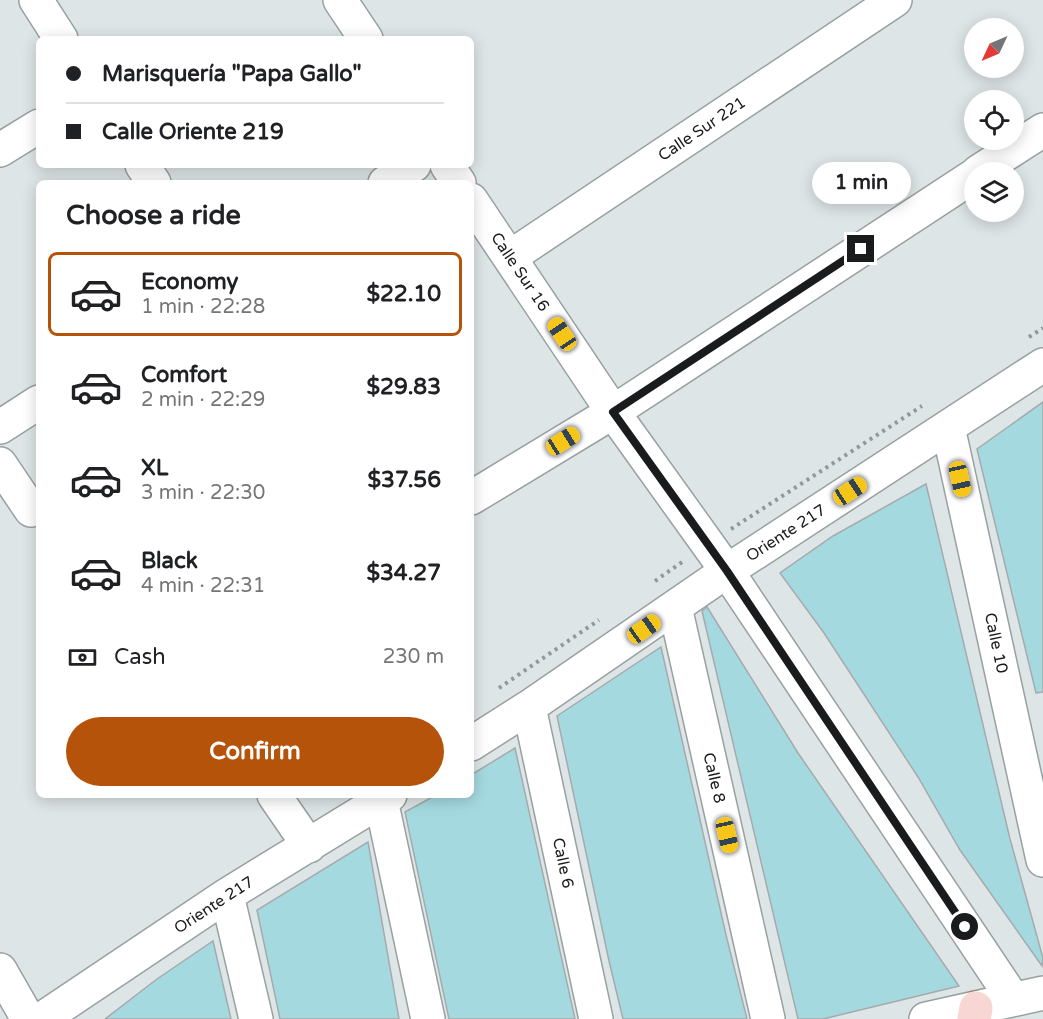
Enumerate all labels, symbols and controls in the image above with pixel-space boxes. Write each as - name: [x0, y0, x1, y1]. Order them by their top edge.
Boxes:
- north arrow: [964, 18, 1024, 78]
- map controls: [964, 18, 1024, 222]
- text: Marisquería "Papa Gallo": [102, 61, 362, 87]
- button: locate: [964, 90, 1024, 150]
- street label: Calle Sur 221: [654, 92, 750, 166]
- text: Calle Oriente 219: [102, 119, 284, 145]
- callout: 1 min: [812, 162, 910, 204]
- button: layers: [964, 162, 1024, 222]
- text: 1 min: [835, 171, 888, 195]
- text: Choose a ride: [66, 199, 241, 232]
- street label: Calle Sur 16: [486, 229, 554, 315]
- route end: [847, 235, 874, 262]
- icon: car: [69, 267, 123, 321]
- text: Economy: [141, 269, 238, 295]
- text: $22.10: [366, 281, 441, 307]
- text: 1 min · 22:28: [141, 295, 265, 319]
- car: [544, 314, 580, 354]
- icon: car: [69, 360, 123, 414]
- text: Comfort: [141, 362, 227, 388]
- text: $29.83: [367, 374, 441, 400]
- text: 2 min · 22:29: [141, 388, 265, 412]
- car: [543, 424, 583, 458]
- icon: car: [69, 453, 123, 507]
- text: XL: [141, 455, 168, 481]
- car: [947, 459, 973, 499]
- text: $37.56: [368, 467, 441, 493]
- car: [830, 474, 870, 508]
- text: 3 min · 22:30: [141, 481, 265, 505]
- street label: Oriente 217: [742, 500, 830, 566]
- icon: car: [69, 546, 123, 600]
- text: Black: [141, 548, 198, 574]
- text: $34.27: [366, 560, 441, 586]
- text: 4 min · 22:31: [141, 574, 265, 598]
- car: [624, 611, 664, 647]
- street label: Calle 10: [980, 611, 1012, 675]
- icon: cash: [66, 641, 99, 674]
- text: Cash: [114, 644, 166, 670]
- text: 230 m: [383, 645, 444, 669]
- button: Confirm: [66, 717, 444, 786]
- street label: Calle 8: [698, 751, 730, 805]
- car: [714, 815, 740, 855]
- street label: Calle 6: [548, 836, 578, 890]
- street label: Oriente 217: [170, 872, 258, 938]
- route start: [951, 913, 978, 940]

